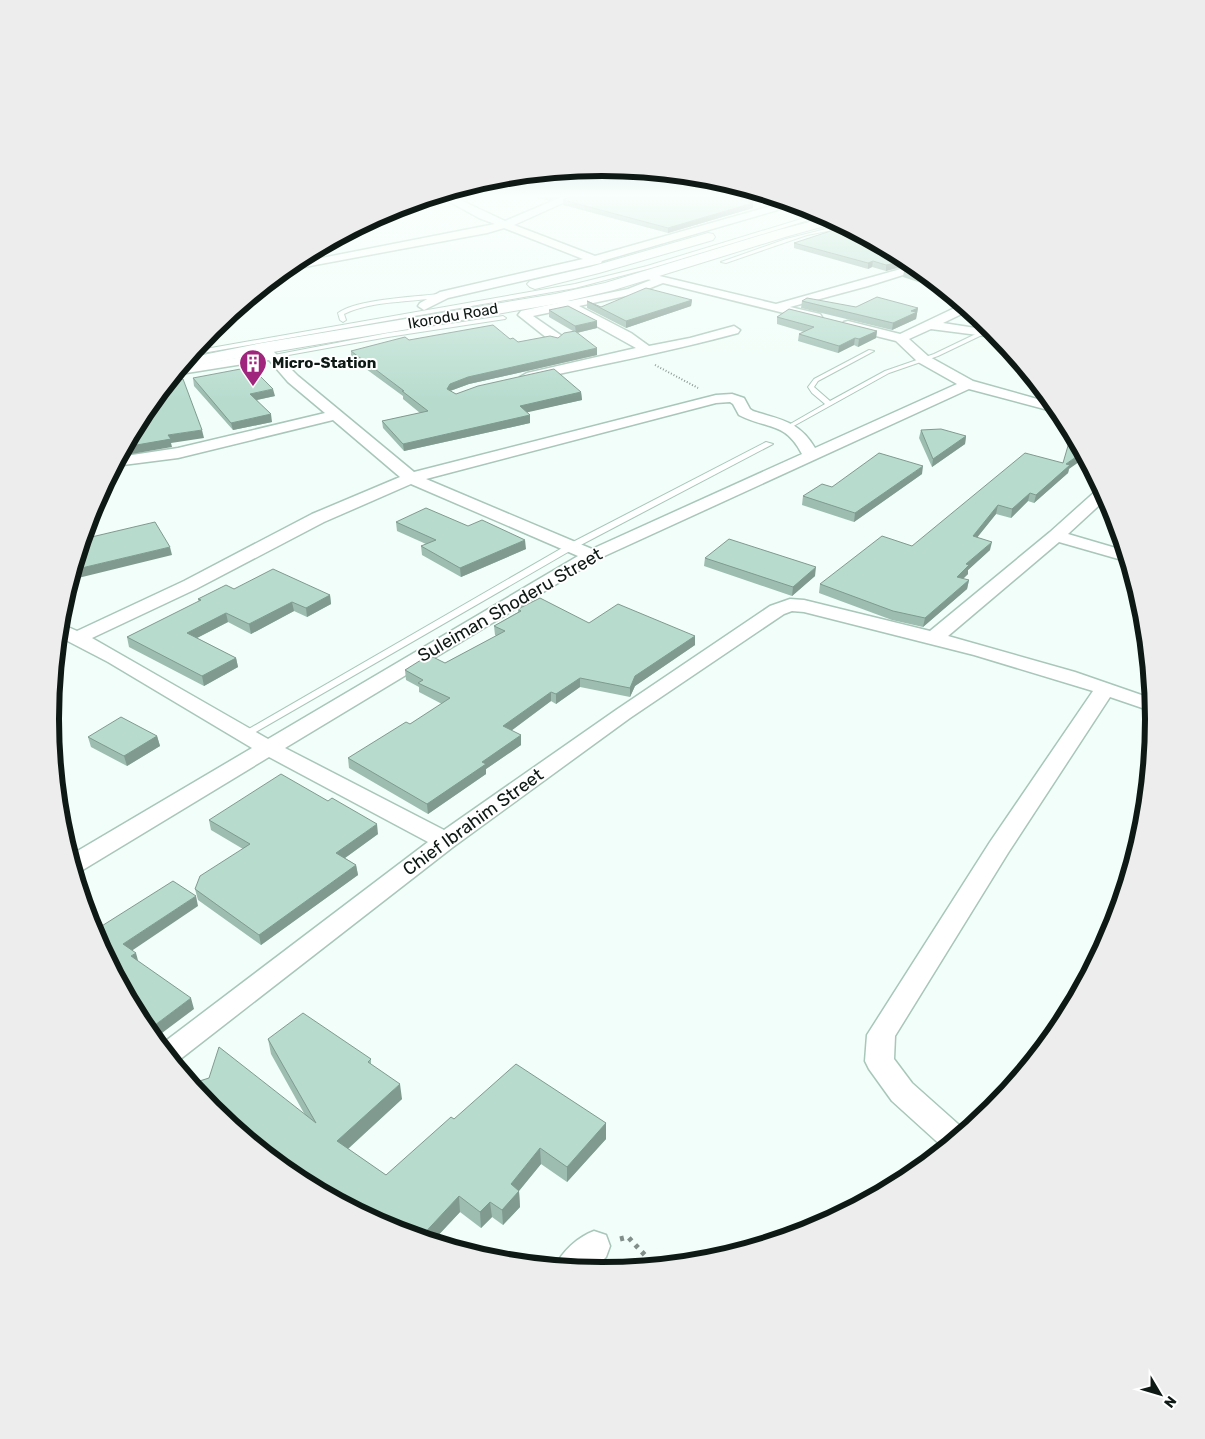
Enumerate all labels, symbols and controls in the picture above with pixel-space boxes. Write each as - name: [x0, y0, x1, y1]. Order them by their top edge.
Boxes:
- street label: Ikorodu Road: [406, 299, 500, 333]
- building icon: Micro-Station: [238, 348, 268, 387]
- place label: Micro-Station: [272, 354, 376, 372]
- street label: Suleiman Shoderu Street: [414, 543, 606, 667]
- street label: Chief Ibrahim Street: [398, 764, 548, 880]
- north arrow: [1135, 1369, 1185, 1419]
- text: N: [1160, 1392, 1180, 1411]

